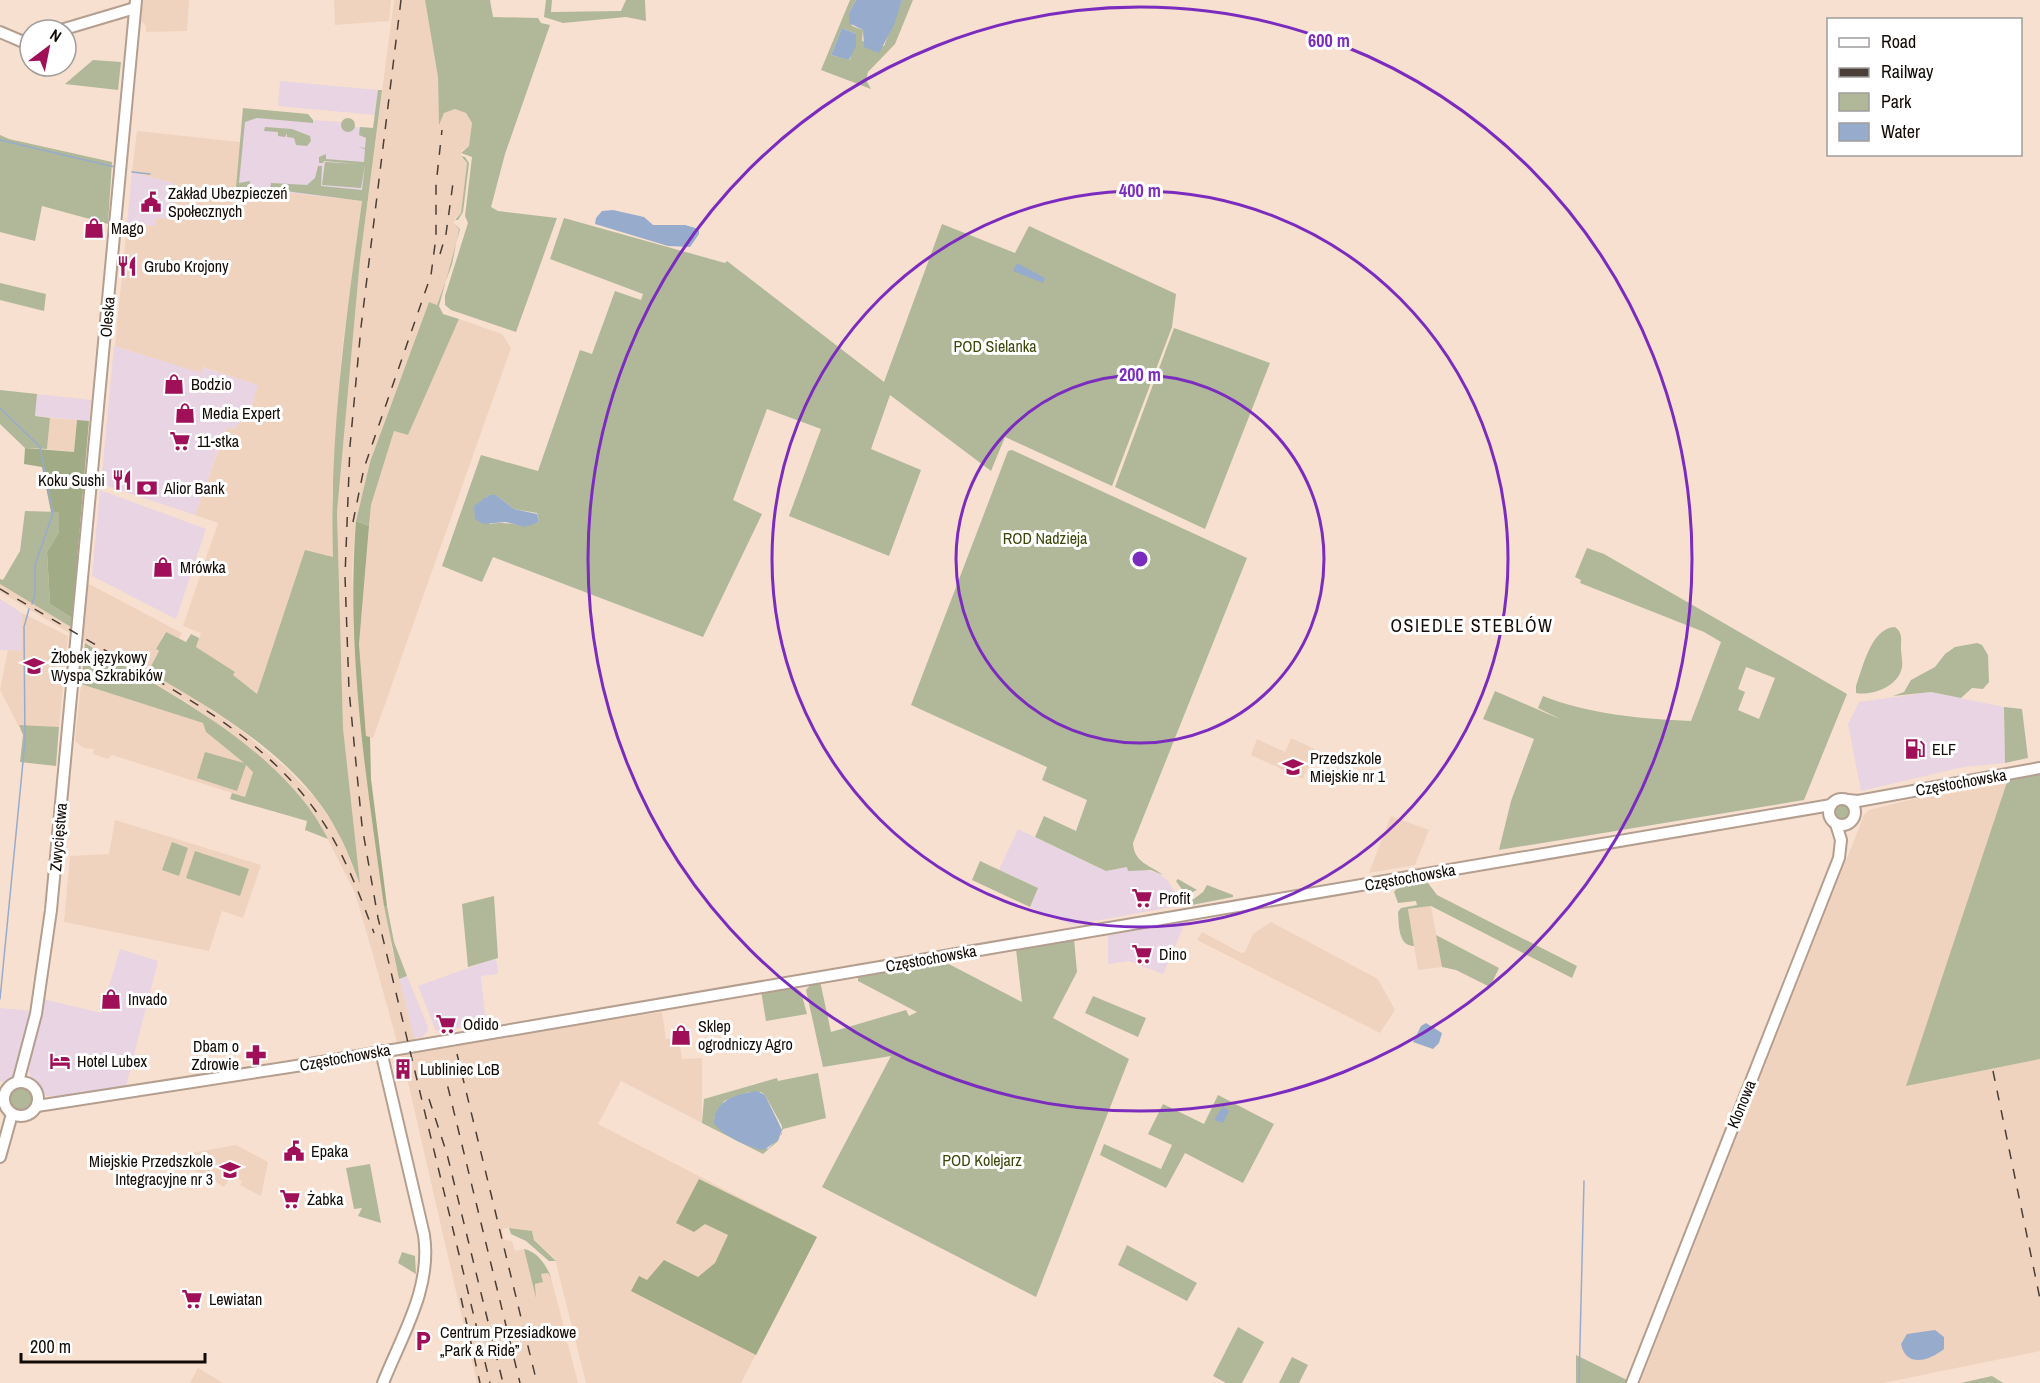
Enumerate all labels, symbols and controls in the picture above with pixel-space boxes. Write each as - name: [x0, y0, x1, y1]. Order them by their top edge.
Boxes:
- north arrow: [18, 18, 78, 78]
- legend: [1827, 18, 2022, 156]
- text: N: [46, 23, 66, 47]
- text: 600 m: [1308, 28, 1350, 53]
- text: Road: [1881, 29, 1916, 54]
- text: Railway: [1881, 59, 1934, 84]
- text: Park: [1881, 89, 1912, 114]
- text: Water: [1881, 119, 1920, 144]
- text: 400 m: [1119, 178, 1161, 203]
- place label: Zakład Ubezpieczeń Społecznych: [168, 182, 288, 222]
- public building icon: Zakład Ubezpieczeń Społecznych: [139, 190, 163, 214]
- shop icon: Mago: [82, 216, 106, 240]
- place label: Mago: [111, 217, 144, 239]
- restaurant icon: Grubo Krojony: [115, 254, 139, 278]
- place label: Grubo Krojony: [144, 255, 229, 277]
- street label: Oleska: [94, 295, 120, 338]
- park label: POD Sielanka: [953, 335, 1037, 357]
- text: 200 m: [1119, 362, 1161, 387]
- shop icon: Bodzio: [162, 372, 186, 396]
- place label: Bodzio: [191, 373, 232, 395]
- shop icon: Media Expert: [173, 401, 197, 425]
- place label: Media Expert: [202, 402, 280, 424]
- supermarket icon: 11-stka: [168, 429, 192, 453]
- place label: 11-stka: [197, 430, 240, 452]
- restaurant icon: Koku Sushi: [110, 468, 134, 492]
- place label: Koku Sushi: [38, 469, 105, 491]
- bank icon: Alior Bank: [135, 476, 159, 500]
- place label: Alior Bank: [163, 477, 225, 499]
- park label: ROD Nadzieja: [1003, 527, 1088, 549]
- centre of rings: [1130, 549, 1150, 569]
- shop icon: Mrówka: [151, 555, 175, 579]
- place label: Mrówka: [180, 556, 227, 578]
- district label: OSIEDLE STEBLÓW: [1391, 613, 1553, 638]
- place label: Żłobek językowy Wyspa Szkrabików: [51, 646, 163, 686]
- school or university icon: Żłobek językowy Wyspa Szkrabików: [22, 654, 46, 678]
- fuel station icon: ELF: [1903, 737, 1927, 761]
- place label: ELF: [1932, 738, 1956, 760]
- place label: Przedszkole Miejskie nr 1: [1310, 747, 1386, 787]
- school or university icon: Przedszkole Miejskie nr 1: [1281, 755, 1305, 779]
- street label: Częstochowska: [1914, 763, 2009, 801]
- street label: Zwycięstwa: [44, 801, 72, 872]
- street label: Częstochowska: [1363, 858, 1458, 896]
- supermarket icon: Profit: [1130, 886, 1154, 910]
- place label: Profit: [1159, 887, 1191, 909]
- street label: Częstochowska: [884, 939, 979, 977]
- supermarket icon: Dino: [1130, 942, 1154, 966]
- place label: Dino: [1159, 943, 1187, 965]
- shop icon: Invado: [99, 987, 123, 1011]
- place label: Invado: [128, 988, 167, 1010]
- supermarket icon: Odido: [434, 1012, 458, 1036]
- place label: Odido: [463, 1013, 499, 1035]
- place label: Sklep ogrodniczy Agro: [698, 1015, 793, 1055]
- shop icon: Sklep ogrodniczy Agro: [669, 1023, 693, 1047]
- place label: Dbam o Zdrowie: [192, 1035, 239, 1075]
- street label: Częstochowska: [298, 1038, 393, 1076]
- pharmacy icon: Dbam o Zdrowie: [244, 1043, 268, 1067]
- hotel icon: Hotel Lubex: [48, 1049, 72, 1073]
- place label: Hotel Lubex: [77, 1050, 147, 1072]
- building icon: Lubliniec LcB: [391, 1057, 415, 1081]
- place label: Lubliniec LcB: [420, 1058, 500, 1080]
- street label: Klonowa: [1721, 1076, 1761, 1131]
- public building icon: Epaka: [282, 1139, 306, 1163]
- place label: Epaka: [311, 1140, 349, 1162]
- park label: POD Kolejarz: [942, 1149, 1022, 1171]
- place label: Miejskie Przedszkole Integracyjne nr 3: [89, 1150, 213, 1190]
- school or university icon: Miejskie Przedszkole Integracyjne nr 3: [218, 1158, 242, 1182]
- supermarket icon: Żabka: [278, 1187, 302, 1211]
- place label: Żabka: [307, 1188, 344, 1210]
- supermarket icon: Lewiatan: [180, 1287, 204, 1311]
- place label: Lewiatan: [209, 1288, 262, 1310]
- place label: Centrum Przesiadkowe „Park & Ride”: [440, 1321, 576, 1361]
- scale bar: [21, 1326, 206, 1364]
- parking icon: Centrum Przesiadkowe „Park & Ride”: [411, 1329, 435, 1353]
- text: 200 m: [30, 1334, 71, 1359]

